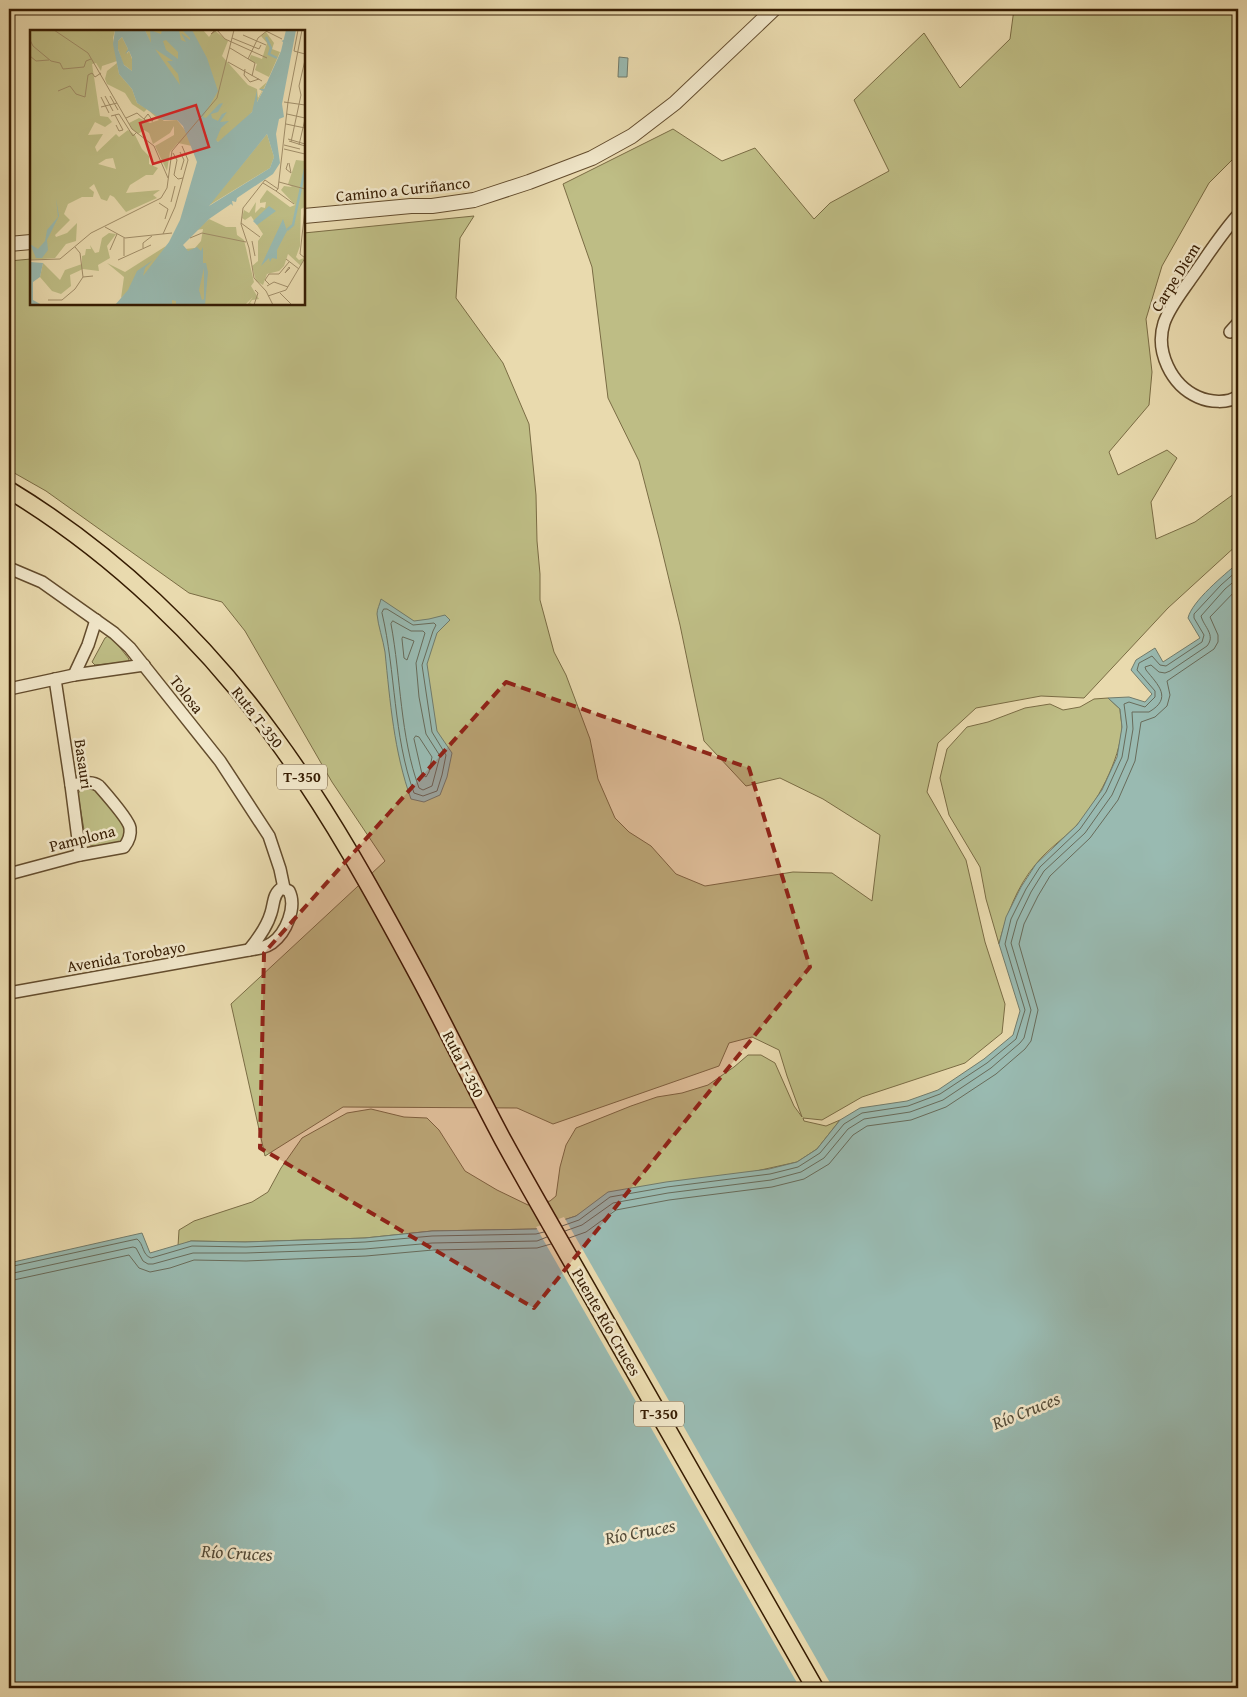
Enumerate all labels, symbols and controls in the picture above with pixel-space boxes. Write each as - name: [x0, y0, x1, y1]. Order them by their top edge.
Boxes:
- inset map: [30, 30, 305, 305]
- street label: Camino a Curiñanco: [335, 170, 471, 208]
- street label: Carpe Diem: [1144, 238, 1206, 316]
- street label: Tolosa: [164, 670, 210, 719]
- street label: Ruta T-350: [226, 681, 290, 753]
- street label: Basauri: [69, 737, 99, 791]
- road number: T-350: [277, 764, 327, 790]
- street label: Pamplona: [47, 818, 118, 858]
- street label: Avenida Torobayo: [65, 934, 187, 978]
- street label: Ruta T-350: [437, 1026, 491, 1102]
- street label: Puente Río Cruces: [566, 1264, 648, 1380]
- water label: Río Cruces: [987, 1384, 1064, 1437]
- road number: T-350: [634, 1402, 684, 1426]
- water label: Río Cruces: [601, 1511, 678, 1552]
- water label: Río Cruces: [200, 1537, 274, 1568]

